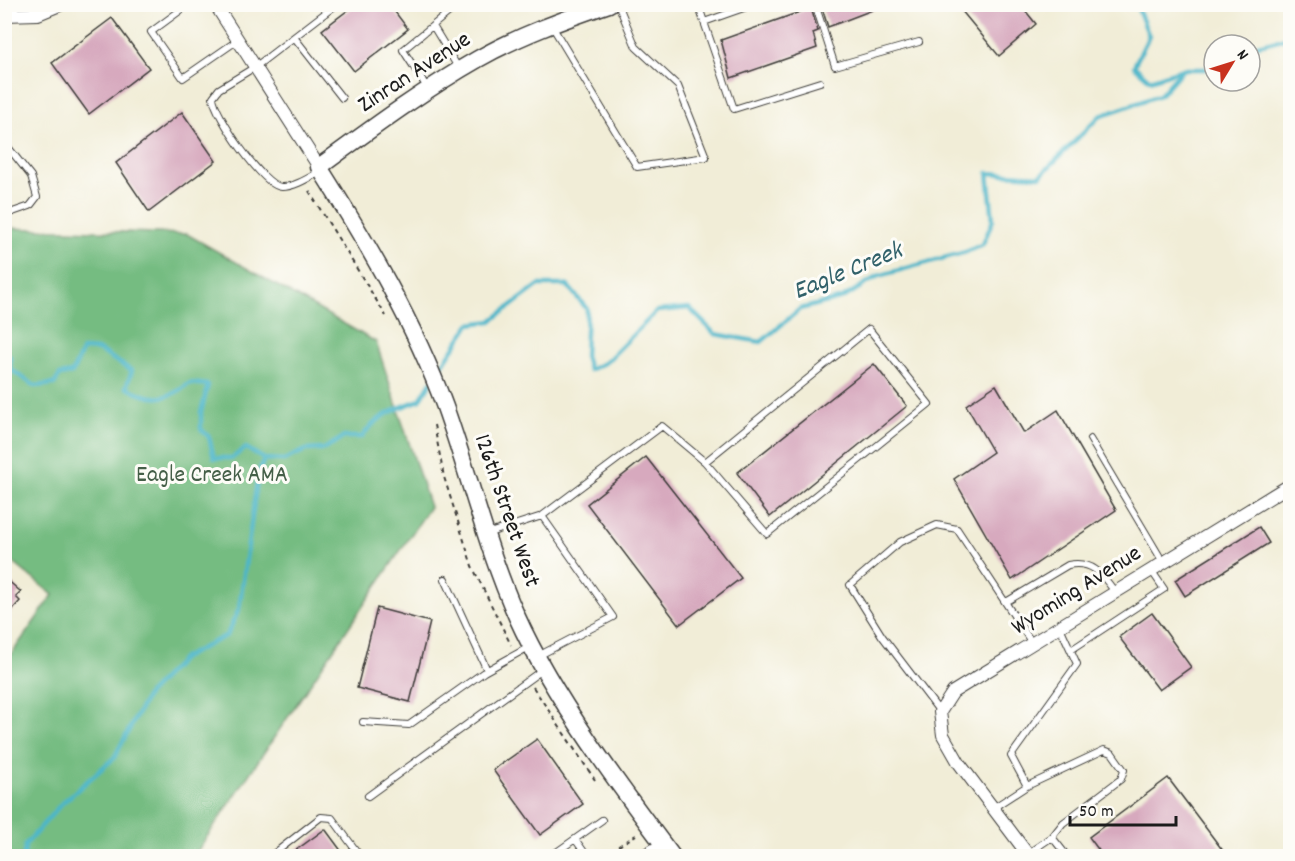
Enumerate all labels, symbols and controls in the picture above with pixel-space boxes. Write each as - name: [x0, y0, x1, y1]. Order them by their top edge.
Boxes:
- street label: Zinran Avenue: [352, 24, 478, 122]
- north arrow: [1202, 33, 1262, 93]
- text: N: [1230, 45, 1253, 66]
- water label: Eagle Creek: [788, 232, 910, 311]
- street label: 126th Street West: [464, 430, 548, 592]
- park label: Eagle Creek AMA: [136, 459, 288, 493]
- street label: Wyoming Avenue: [1005, 537, 1149, 645]
- scale bar: [1070, 789, 1176, 827]
- text: 50 m: [1079, 800, 1114, 825]

